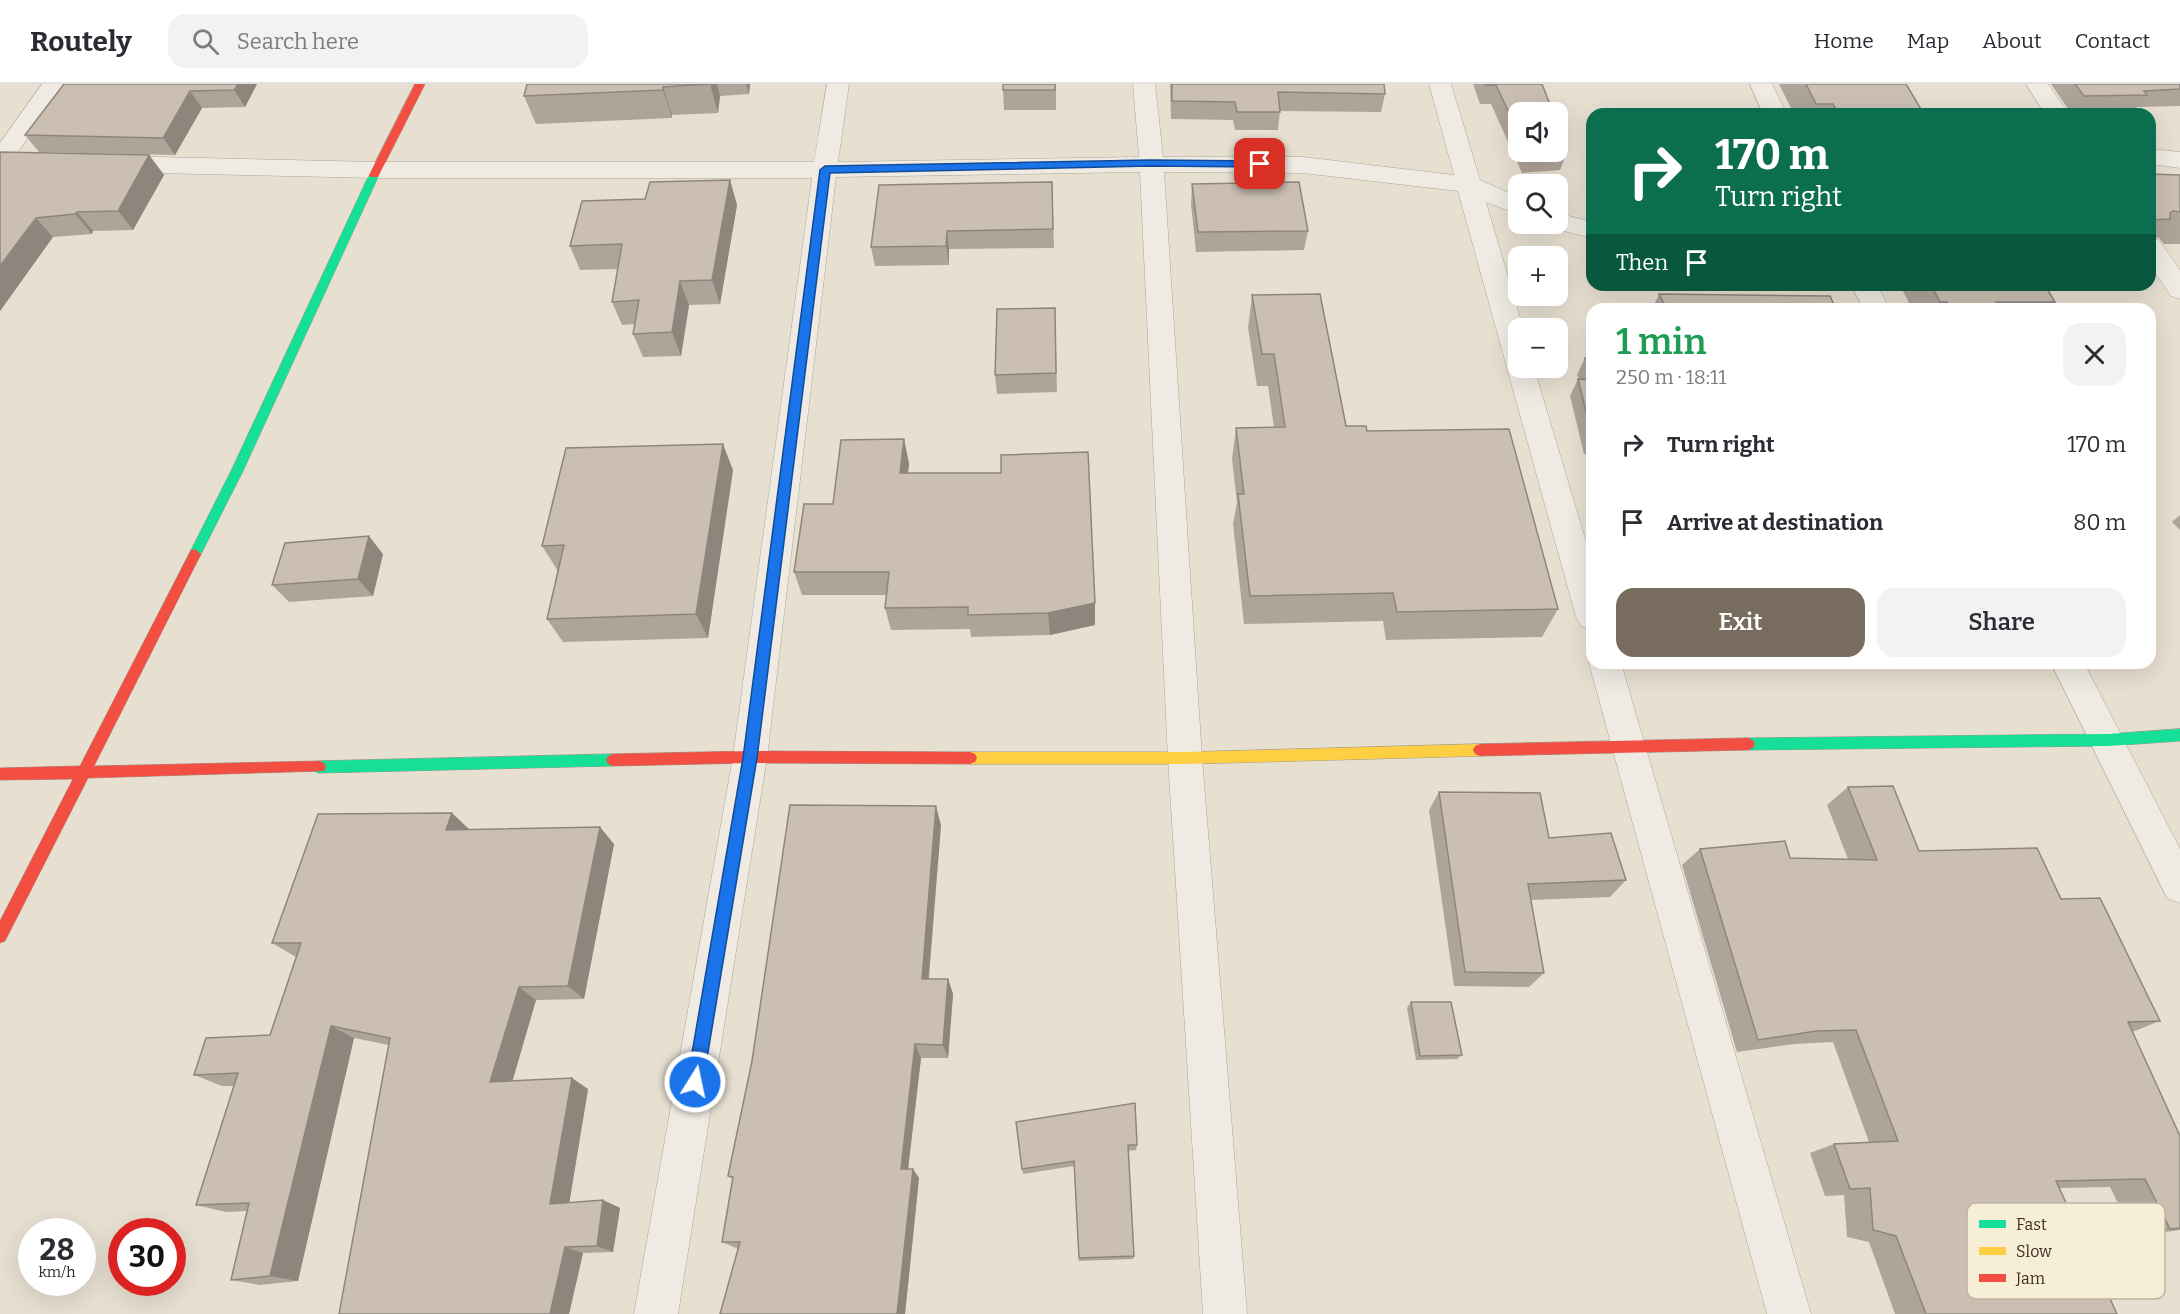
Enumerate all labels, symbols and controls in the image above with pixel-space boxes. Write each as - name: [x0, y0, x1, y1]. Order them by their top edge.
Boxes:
- search box: [168, 14, 588, 68]
- text: Routely: [30, 25, 132, 58]
- icon: search: [189, 25, 222, 58]
- text: Search here: [237, 28, 359, 55]
- text: Home: [1814, 28, 1874, 54]
- text: Map: [1907, 28, 1949, 54]
- text: About: [1982, 28, 2042, 54]
- text: Contact: [2075, 28, 2150, 54]
- map controls: [1508, 102, 1568, 378]
- button: sound: [1508, 102, 1568, 162]
- text: 170 m: [1715, 130, 1829, 180]
- icon: right: [1616, 132, 1694, 210]
- pin: [1234, 138, 1285, 189]
- icon: arrive: [1243, 147, 1276, 180]
- button: search: [1508, 174, 1568, 234]
- text: Turn right: [1715, 181, 1842, 213]
- button: +: [1508, 246, 1568, 306]
- icon: arrive: [1680, 246, 1713, 279]
- text: Then: [1616, 249, 1668, 276]
- button: −: [1508, 318, 1568, 378]
- text: 1 min: [1616, 320, 1707, 364]
- button: close: [2063, 323, 2126, 386]
- text: 250 m · 18:11: [1616, 365, 1726, 389]
- icon: right: [1616, 428, 1649, 461]
- text: Turn right: [1667, 431, 1775, 458]
- text: 170 m: [2067, 431, 2126, 458]
- icon: arrive: [1616, 506, 1649, 539]
- text: Arrive at destination: [1667, 509, 1883, 536]
- text: 80 m: [2073, 509, 2126, 536]
- button: Exit: [1616, 588, 1865, 657]
- button: Share: [1877, 588, 2126, 657]
- position arrow: [663, 1050, 727, 1114]
- legend: [1967, 1203, 2165, 1299]
- text: Fast: [2016, 1215, 2047, 1234]
- speed limit sign: 30: [108, 1218, 186, 1296]
- text: 28: [40, 1232, 74, 1268]
- text: Slow: [2016, 1242, 2052, 1261]
- text: km/h: [38, 1263, 76, 1281]
- text: Jam: [2015, 1269, 2045, 1288]

